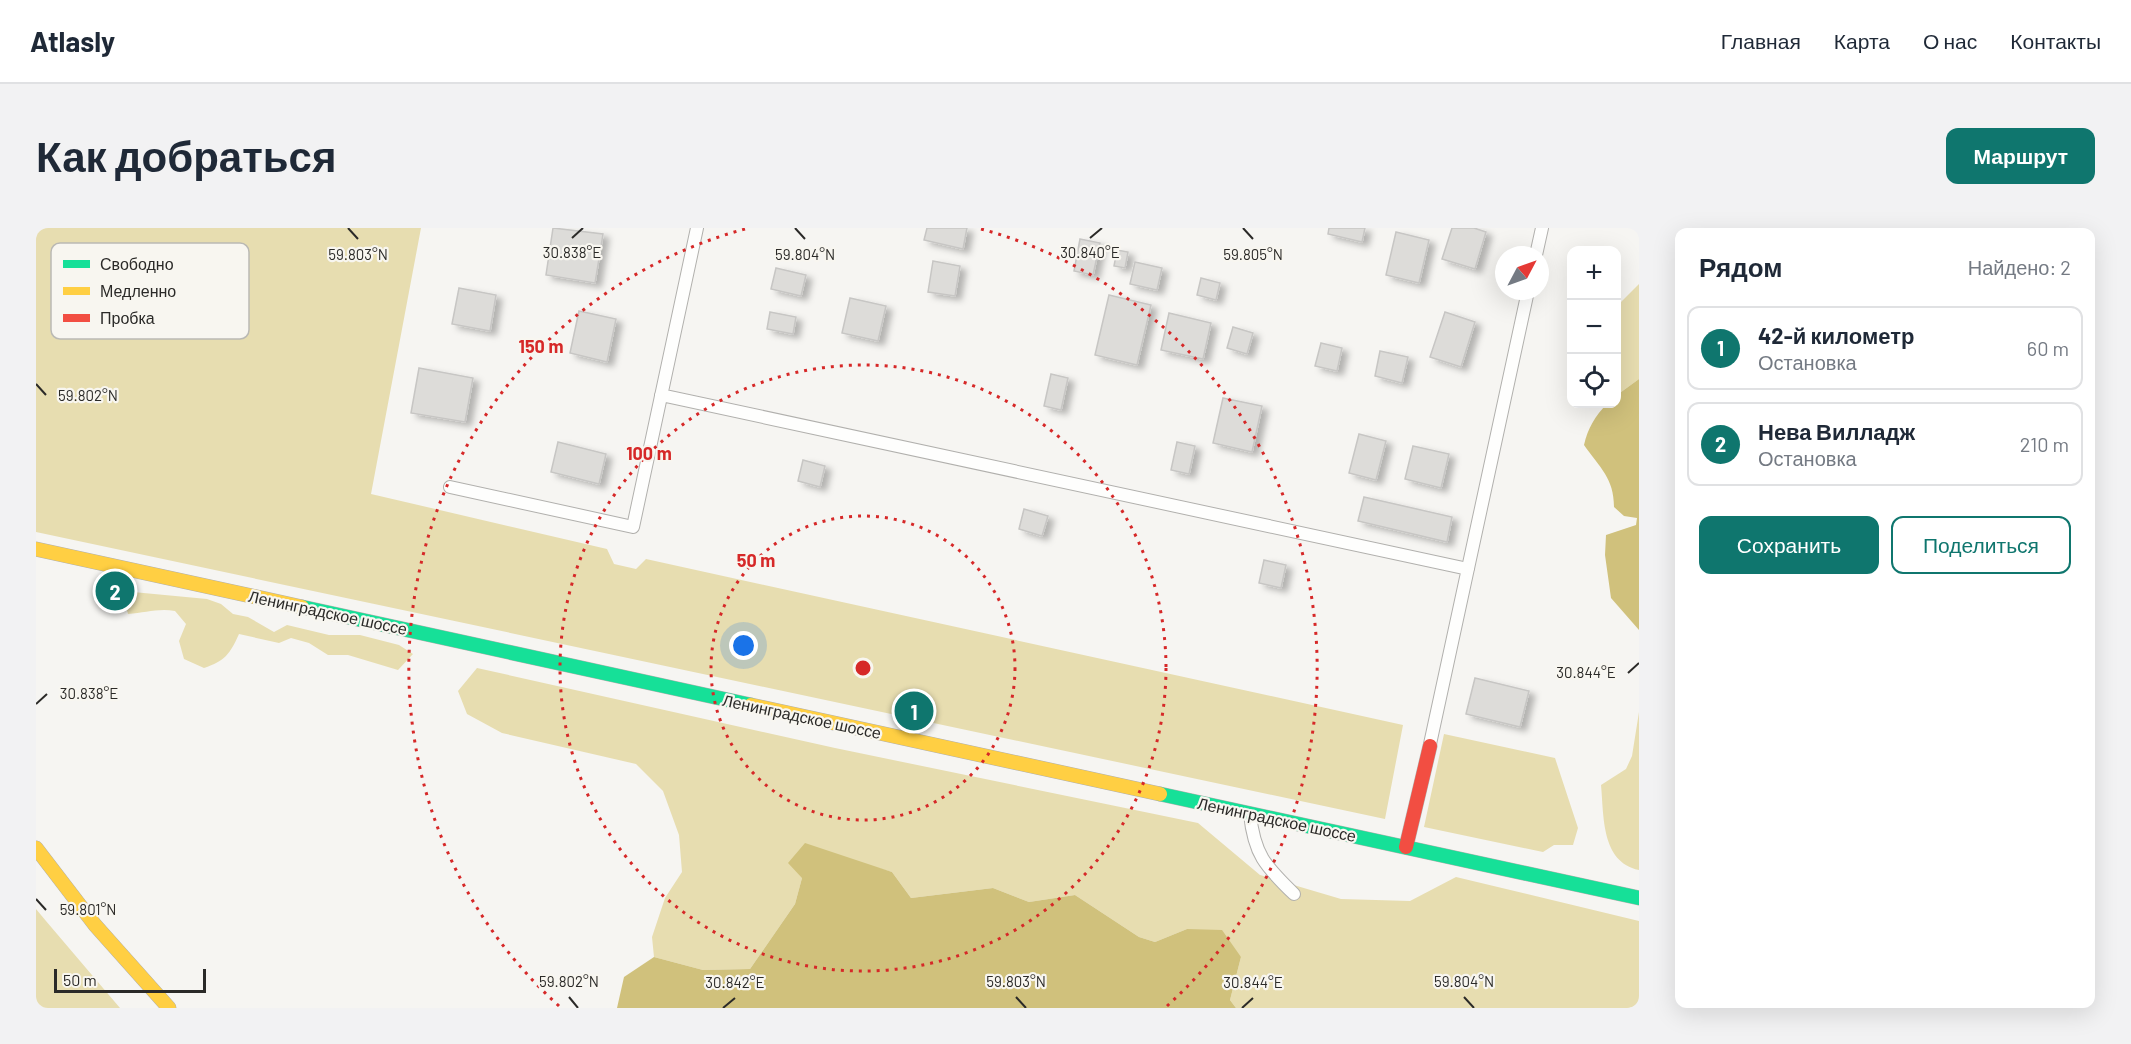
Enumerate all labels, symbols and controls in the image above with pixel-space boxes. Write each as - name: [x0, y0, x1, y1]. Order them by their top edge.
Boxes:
- text: Atlasly: [30, 24, 115, 58]
- text: Главная: [1721, 28, 1801, 53]
- text: Карта: [1834, 28, 1890, 53]
- text: О нас: [1923, 28, 1977, 53]
- text: Контакты: [2010, 28, 2101, 53]
- button: Маршрут: [1946, 128, 2095, 184]
- text: Как добраться: [36, 130, 336, 180]
- legend: [51, 243, 249, 339]
- text: 30.838°E: [543, 243, 601, 261]
- text: 30.840°E: [1060, 243, 1120, 261]
- text: 59.803°N: [328, 245, 388, 263]
- text: 59.804°N: [775, 245, 835, 263]
- text: 59.805°N: [1223, 245, 1283, 263]
- north arrow: [1495, 246, 1549, 300]
- map controls: [1567, 246, 1621, 408]
- button: +: [1567, 246, 1621, 300]
- text: Рядом: [1699, 251, 1782, 282]
- text: Свободно: [100, 254, 174, 273]
- text: Найдено: 2: [1968, 255, 2071, 279]
- text: Медленно: [100, 281, 176, 300]
- button: −: [1567, 300, 1621, 354]
- text: Пробка: [100, 308, 155, 327]
- text: 42-й километр: [1758, 322, 1914, 348]
- text: 150 m: [519, 335, 563, 357]
- text: 1: [1717, 336, 1724, 360]
- text: 60 m: [2027, 336, 2069, 360]
- text: Остановка: [1758, 350, 1857, 374]
- button: locate: [1567, 354, 1621, 408]
- text: 59.802°N: [58, 386, 118, 404]
- text: Нева Вилладж: [1758, 418, 1915, 444]
- text: 2: [1715, 432, 1726, 456]
- text: 210 m: [2020, 432, 2069, 456]
- text: 100 m: [626, 442, 672, 464]
- text: Остановка: [1758, 446, 1857, 470]
- button: Сохранить: [1699, 516, 1879, 574]
- button: Поделиться: [1891, 516, 2071, 574]
- text: 50 m: [737, 549, 775, 571]
- pin: 2: [96, 568, 134, 614]
- street label: Ленинградское шоссе: [247, 586, 409, 638]
- your location: [729, 631, 758, 660]
- centre of rings: [853, 658, 873, 678]
- text: 30.844°E: [1556, 663, 1616, 681]
- text: 30.838°E: [60, 684, 118, 702]
- pin: 1: [894, 688, 934, 734]
- street label: Ленинградское шоссе: [721, 690, 883, 742]
- street label: Ленинградское шоссе: [1196, 793, 1358, 845]
- text: 59.801°N: [60, 900, 116, 918]
- scale bar: [54, 966, 206, 994]
- text: 50 m: [63, 970, 97, 989]
- text: 59.802°N: [539, 972, 599, 990]
- text: 59.803°N: [986, 972, 1046, 990]
- text: 59.804°N: [1434, 972, 1494, 990]
- text: 30.842°E: [705, 973, 765, 991]
- text: 30.844°E: [1223, 973, 1283, 991]

